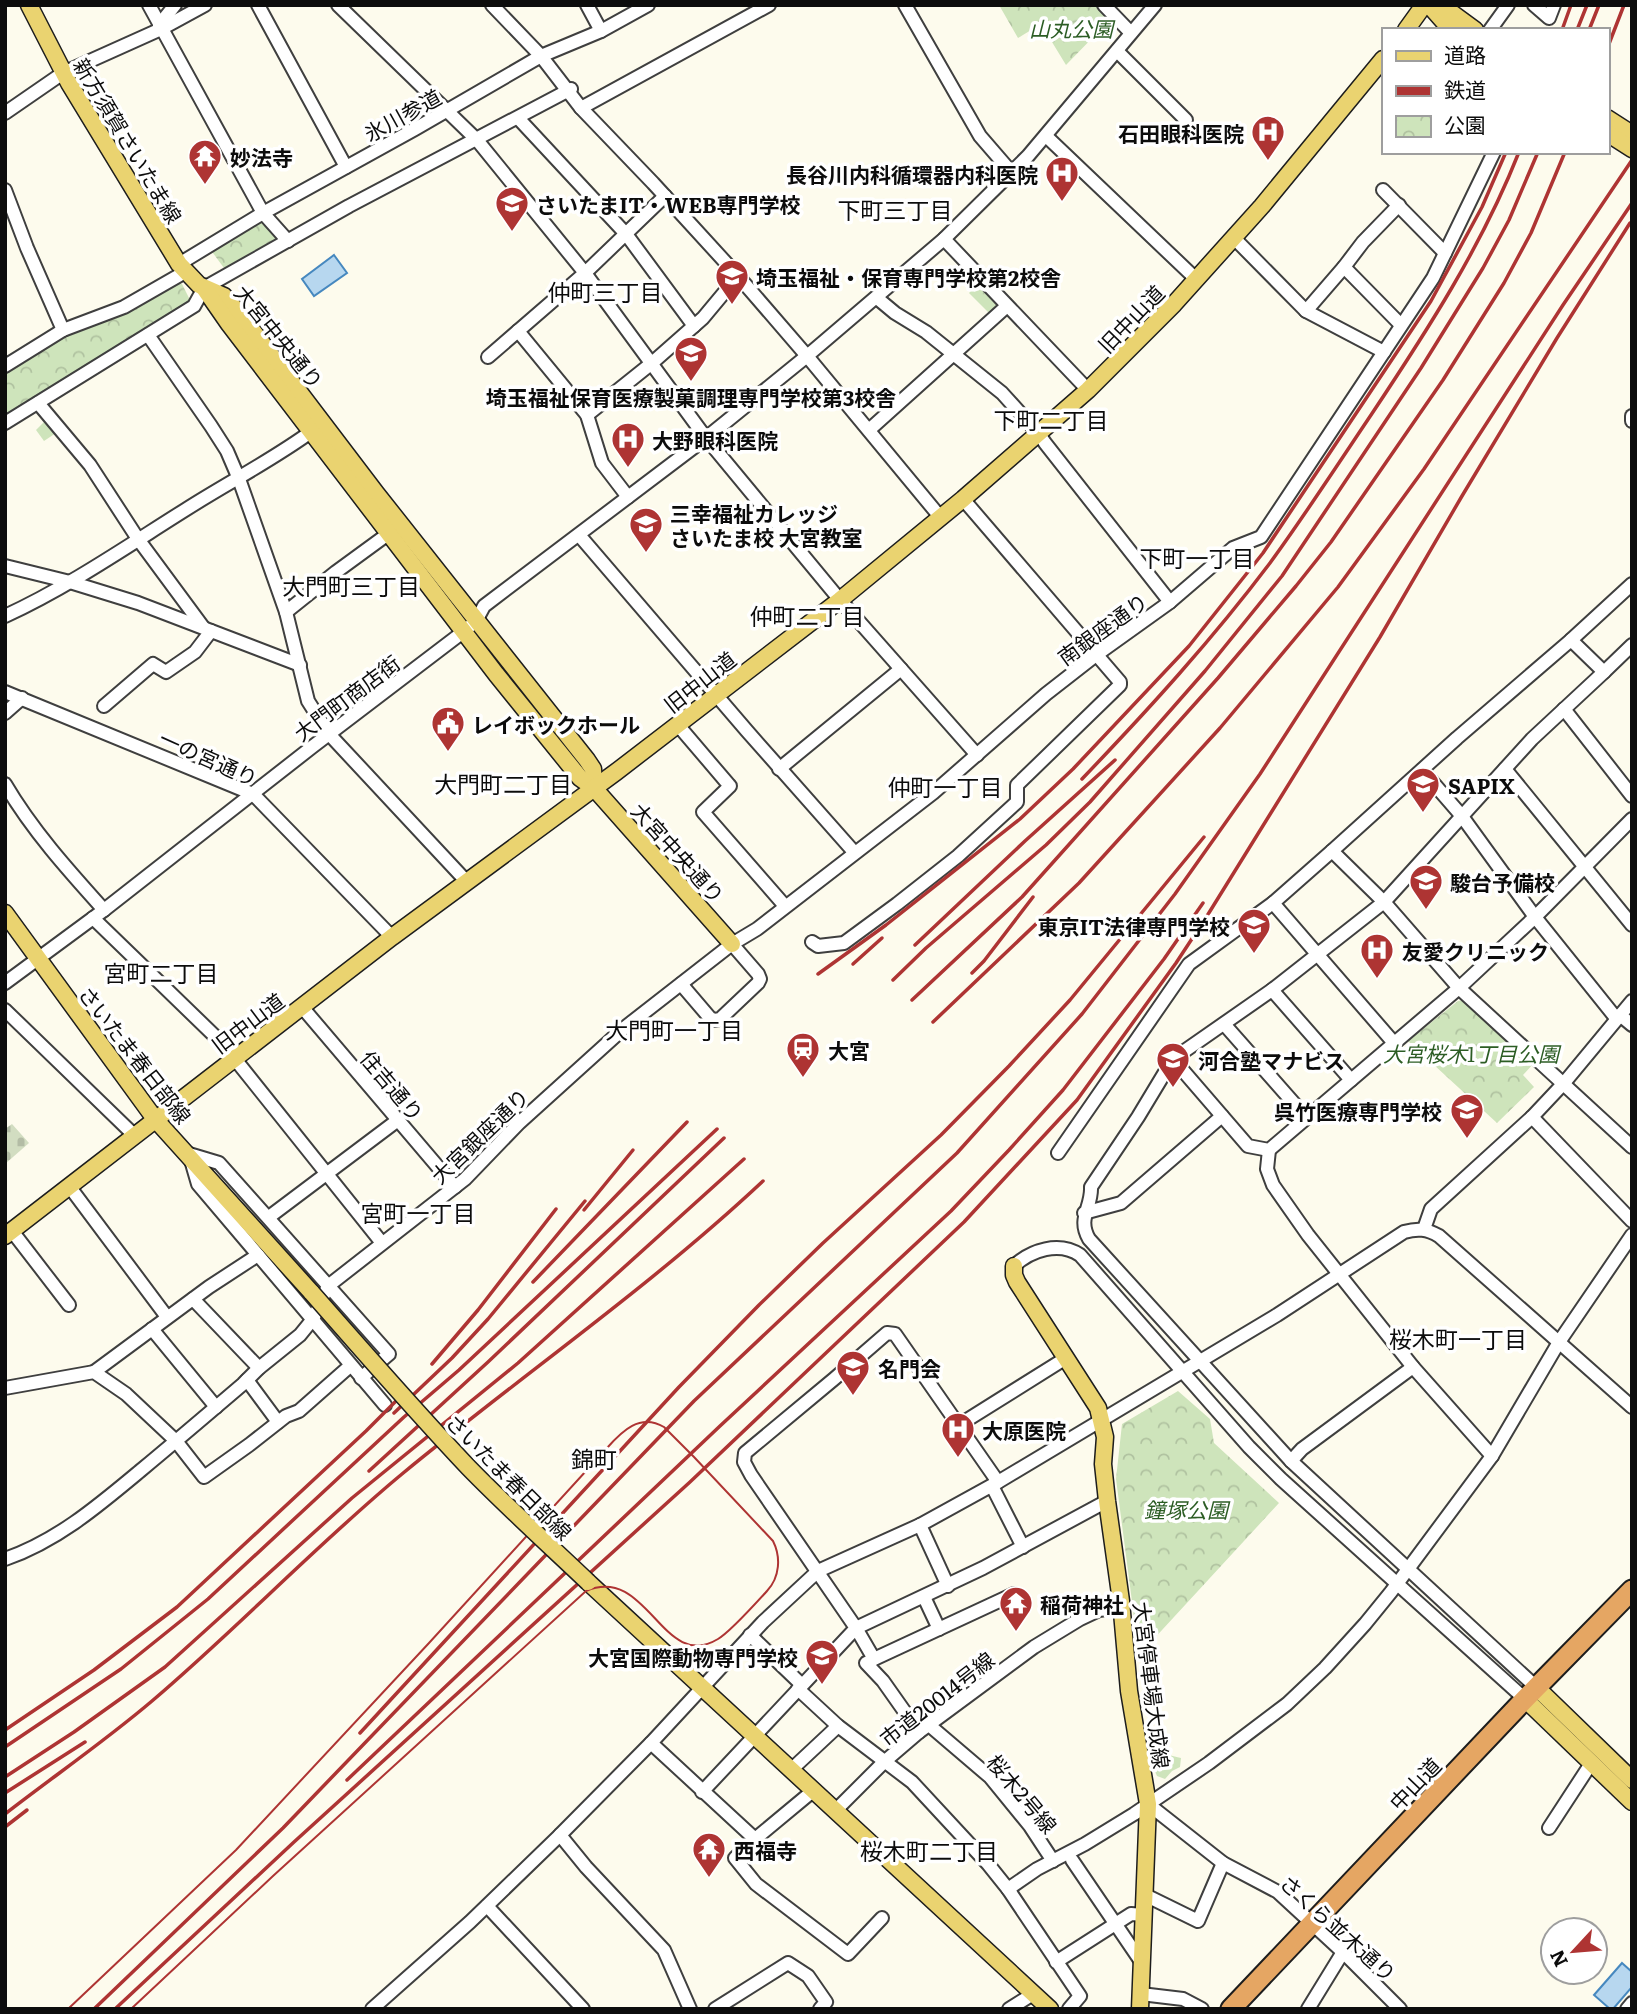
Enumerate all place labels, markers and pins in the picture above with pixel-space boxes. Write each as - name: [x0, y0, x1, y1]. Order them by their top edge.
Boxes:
- hospital icon: 石田眼科医院: [1249, 113, 1287, 162]
- place label: 石田眼科医院: [1118, 117, 1244, 148]
- temple icon: 妙法寺: [186, 137, 224, 186]
- place label: 妙法寺: [230, 141, 293, 172]
- hospital icon: 長谷川内科循環器内科医院: [1043, 154, 1081, 203]
- place label: 長谷川内科循環器内科医院: [786, 158, 1038, 189]
- school or university icon: さいたまIT・WEB専門学校: [493, 184, 531, 233]
- place label: さいたまIT・WEB専門学校: [536, 188, 801, 219]
- school or university icon: 埼玉福祉・保育専門学校第2校舎: [713, 257, 751, 306]
- place label: 埼玉福祉・保育専門学校第2校舎: [756, 261, 1061, 292]
- school or university icon: 埼玉福祉保育医療製菓調理専門学校第3校舎: [672, 334, 710, 383]
- place label: 埼玉福祉保育医療製菓調理専門学校第3校舎: [486, 381, 896, 412]
- hospital icon: 大野眼科医院: [609, 420, 647, 469]
- place label: 大野眼科医院: [652, 424, 778, 455]
- place label: 三幸福祉カレッジ さいたま校 大宮教室: [670, 497, 863, 552]
- school or university icon: 三幸福祉カレッジ さいたま校 大宮教室: [627, 505, 665, 554]
- public building icon: レイボックホール: [429, 704, 467, 753]
- place label: レイボックホール: [472, 708, 640, 739]
- school or university icon: SAPIX: [1404, 765, 1442, 814]
- place label: SAPIX: [1448, 769, 1515, 800]
- school or university icon: 駿台予備校: [1407, 862, 1445, 911]
- place label: 駿台予備校: [1450, 866, 1555, 897]
- school or university icon: 東京IT法律専門学校: [1235, 906, 1273, 955]
- place label: 東京IT法律専門学校: [1038, 910, 1230, 941]
- hospital icon: 友愛クリニック: [1358, 931, 1396, 980]
- place label: 友愛クリニック: [1402, 935, 1549, 966]
- station icon: 大宮: [784, 1030, 822, 1079]
- place label: 大宮: [828, 1034, 870, 1065]
- school or university icon: 河合塾マナビス: [1154, 1040, 1192, 1089]
- place label: 河合塾マナビス: [1198, 1044, 1345, 1075]
- school or university icon: 呉竹医療専門学校: [1448, 1091, 1486, 1140]
- place label: 呉竹医療専門学校: [1274, 1095, 1442, 1126]
- school or university icon: 名門会: [834, 1348, 872, 1397]
- place label: 名門会: [878, 1352, 941, 1383]
- hospital icon: 大原医院: [939, 1410, 977, 1459]
- place label: 大原医院: [982, 1414, 1066, 1445]
- temple icon: 稲荷神社: [997, 1584, 1035, 1633]
- place label: 稲荷神社: [1040, 1588, 1124, 1619]
- school or university icon: 大宮国際動物専門学校: [803, 1637, 841, 1686]
- place label: 大宮国際動物専門学校: [588, 1641, 798, 1672]
- temple icon: 西福寺: [690, 1830, 728, 1879]
- place label: 西福寺: [734, 1834, 797, 1865]

